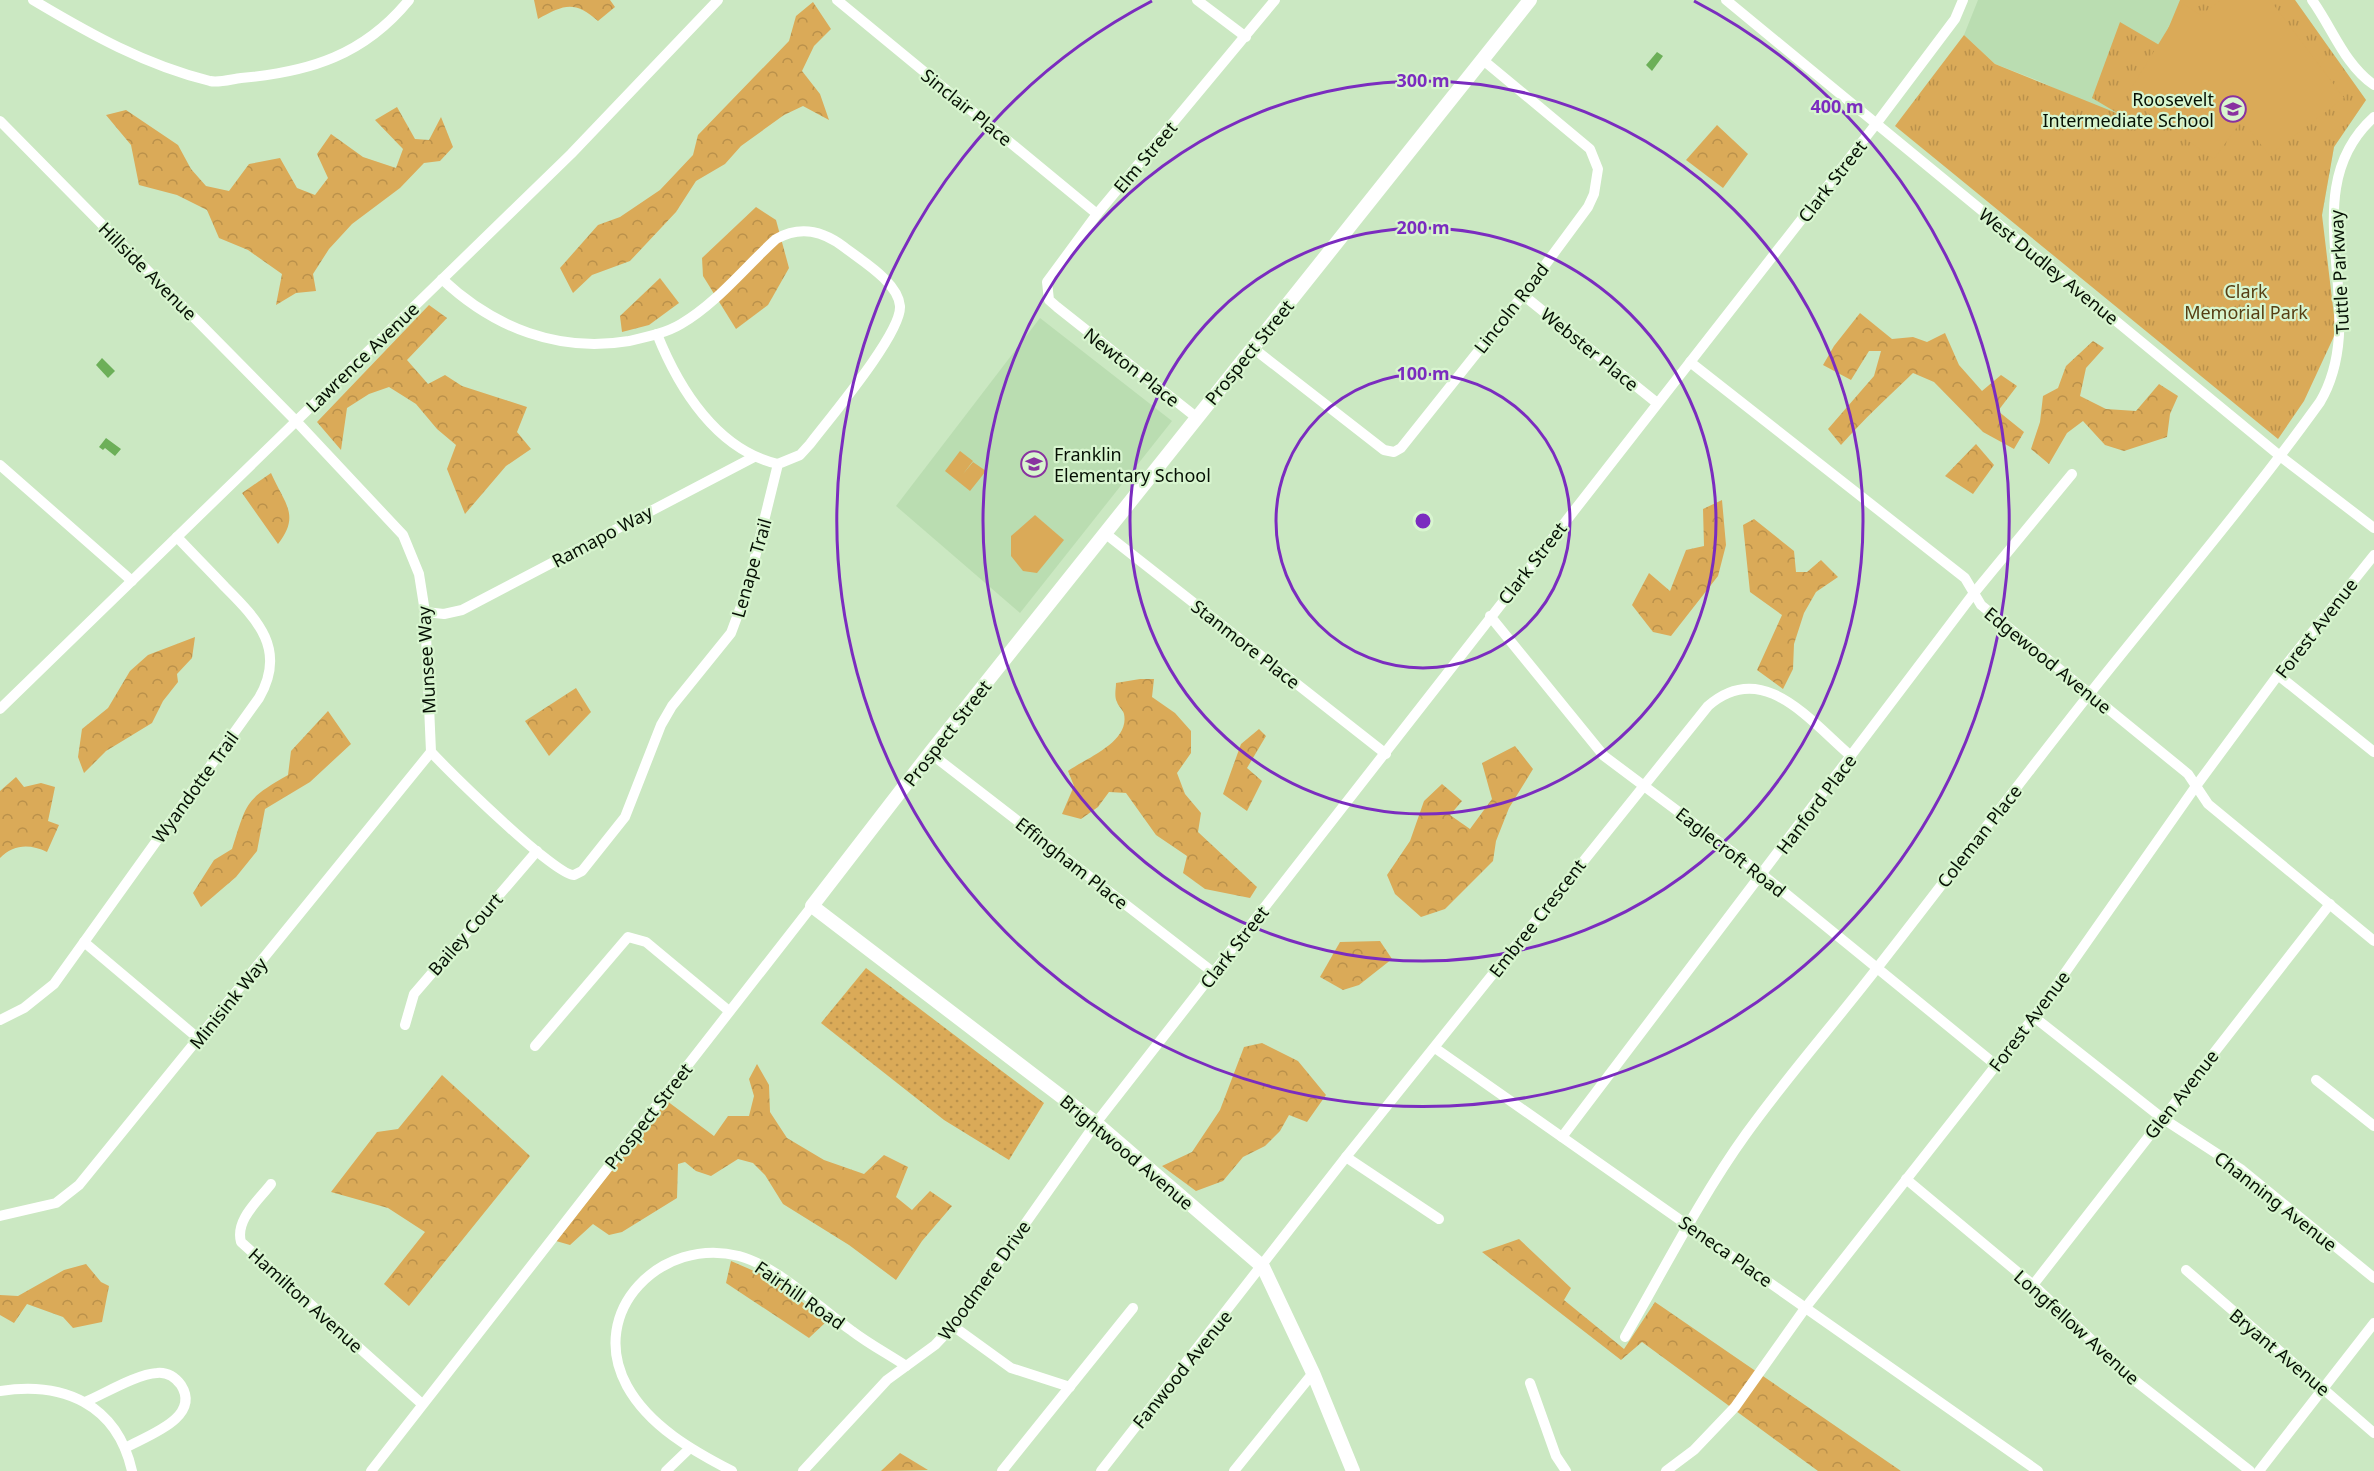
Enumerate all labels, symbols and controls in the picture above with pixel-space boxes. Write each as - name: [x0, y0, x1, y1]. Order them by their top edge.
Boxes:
- street label: Sinclair Place: [917, 63, 1017, 151]
- text: 300 m: [1396, 68, 1450, 92]
- place label: Roosevelt Intermediate School: [2042, 87, 2215, 132]
- text: 400 m: [1810, 94, 1864, 118]
- school or university icon: Roosevelt Intermediate School: [2218, 94, 2248, 124]
- street label: Elm Street: [1108, 116, 1182, 198]
- street label: Clark Street: [1792, 135, 1872, 227]
- street label: West Dudley Avenue: [1974, 202, 2124, 330]
- street label: Tuttle Parkway: [2324, 209, 2354, 335]
- text: 200 m: [1396, 215, 1450, 239]
- street label: Hillside Avenue: [94, 217, 202, 325]
- street label: Lincoln Road: [1468, 258, 1554, 358]
- park label: Clark Memorial Park: [2184, 279, 2308, 324]
- street label: Prospect Street: [1199, 294, 1299, 410]
- street label: Lawrence Avenue: [300, 297, 424, 417]
- street label: Webster Place: [1536, 302, 1644, 396]
- street label: Newton Place: [1079, 322, 1185, 412]
- text: 100 m: [1396, 361, 1450, 385]
- place label: Franklin Elementary School: [1054, 442, 1211, 487]
- school or university icon: Franklin Elementary School: [1019, 449, 1049, 479]
- street label: Ramapo Way: [548, 499, 657, 573]
- centre of rings: [1413, 511, 1433, 531]
- street label: Lenape Trail: [725, 516, 777, 620]
- street label: Clark Street: [1492, 517, 1572, 609]
- street label: Forest Avenue: [2269, 573, 2363, 683]
- street label: Stanmore Place: [1187, 594, 1305, 694]
- street label: Edgewood Avenue: [1980, 601, 2116, 719]
- street label: Munsee Way: [411, 605, 441, 714]
- street label: Prospect Street: [898, 674, 996, 791]
- street label: Wyandotte Trail: [146, 726, 244, 848]
- street label: Hanford Place: [1771, 749, 1861, 859]
- street label: Coleman Place: [1931, 780, 2027, 892]
- street label: Eaglecroft Road: [1671, 802, 1791, 902]
- street label: Effingham Place: [1011, 812, 1133, 914]
- street label: Embree Crescent: [1483, 854, 1591, 982]
- street label: Bailey Court: [422, 887, 508, 980]
- street label: Clark Street: [1194, 901, 1274, 993]
- street label: Minisink Way: [184, 952, 273, 1054]
- street label: Forest Avenue: [1983, 966, 2075, 1076]
- street label: Glen Avenue: [2139, 1044, 2223, 1144]
- street label: Prospect Street: [599, 1057, 697, 1174]
- street label: Brightwood Avenue: [1055, 1089, 1199, 1215]
- street label: Channing Avenue: [2210, 1146, 2342, 1256]
- street label: Seneca Place: [1674, 1210, 1778, 1292]
- street label: Woodmere Drive: [932, 1215, 1036, 1345]
- street label: Hamilton Avenue: [244, 1242, 368, 1358]
- street label: Fairhill Road: [750, 1255, 850, 1335]
- street label: Longfellow Avenue: [2009, 1264, 2145, 1390]
- street label: Bryant Avenue: [2225, 1303, 2335, 1401]
- street label: Fanwood Avenue: [1127, 1305, 1237, 1433]

